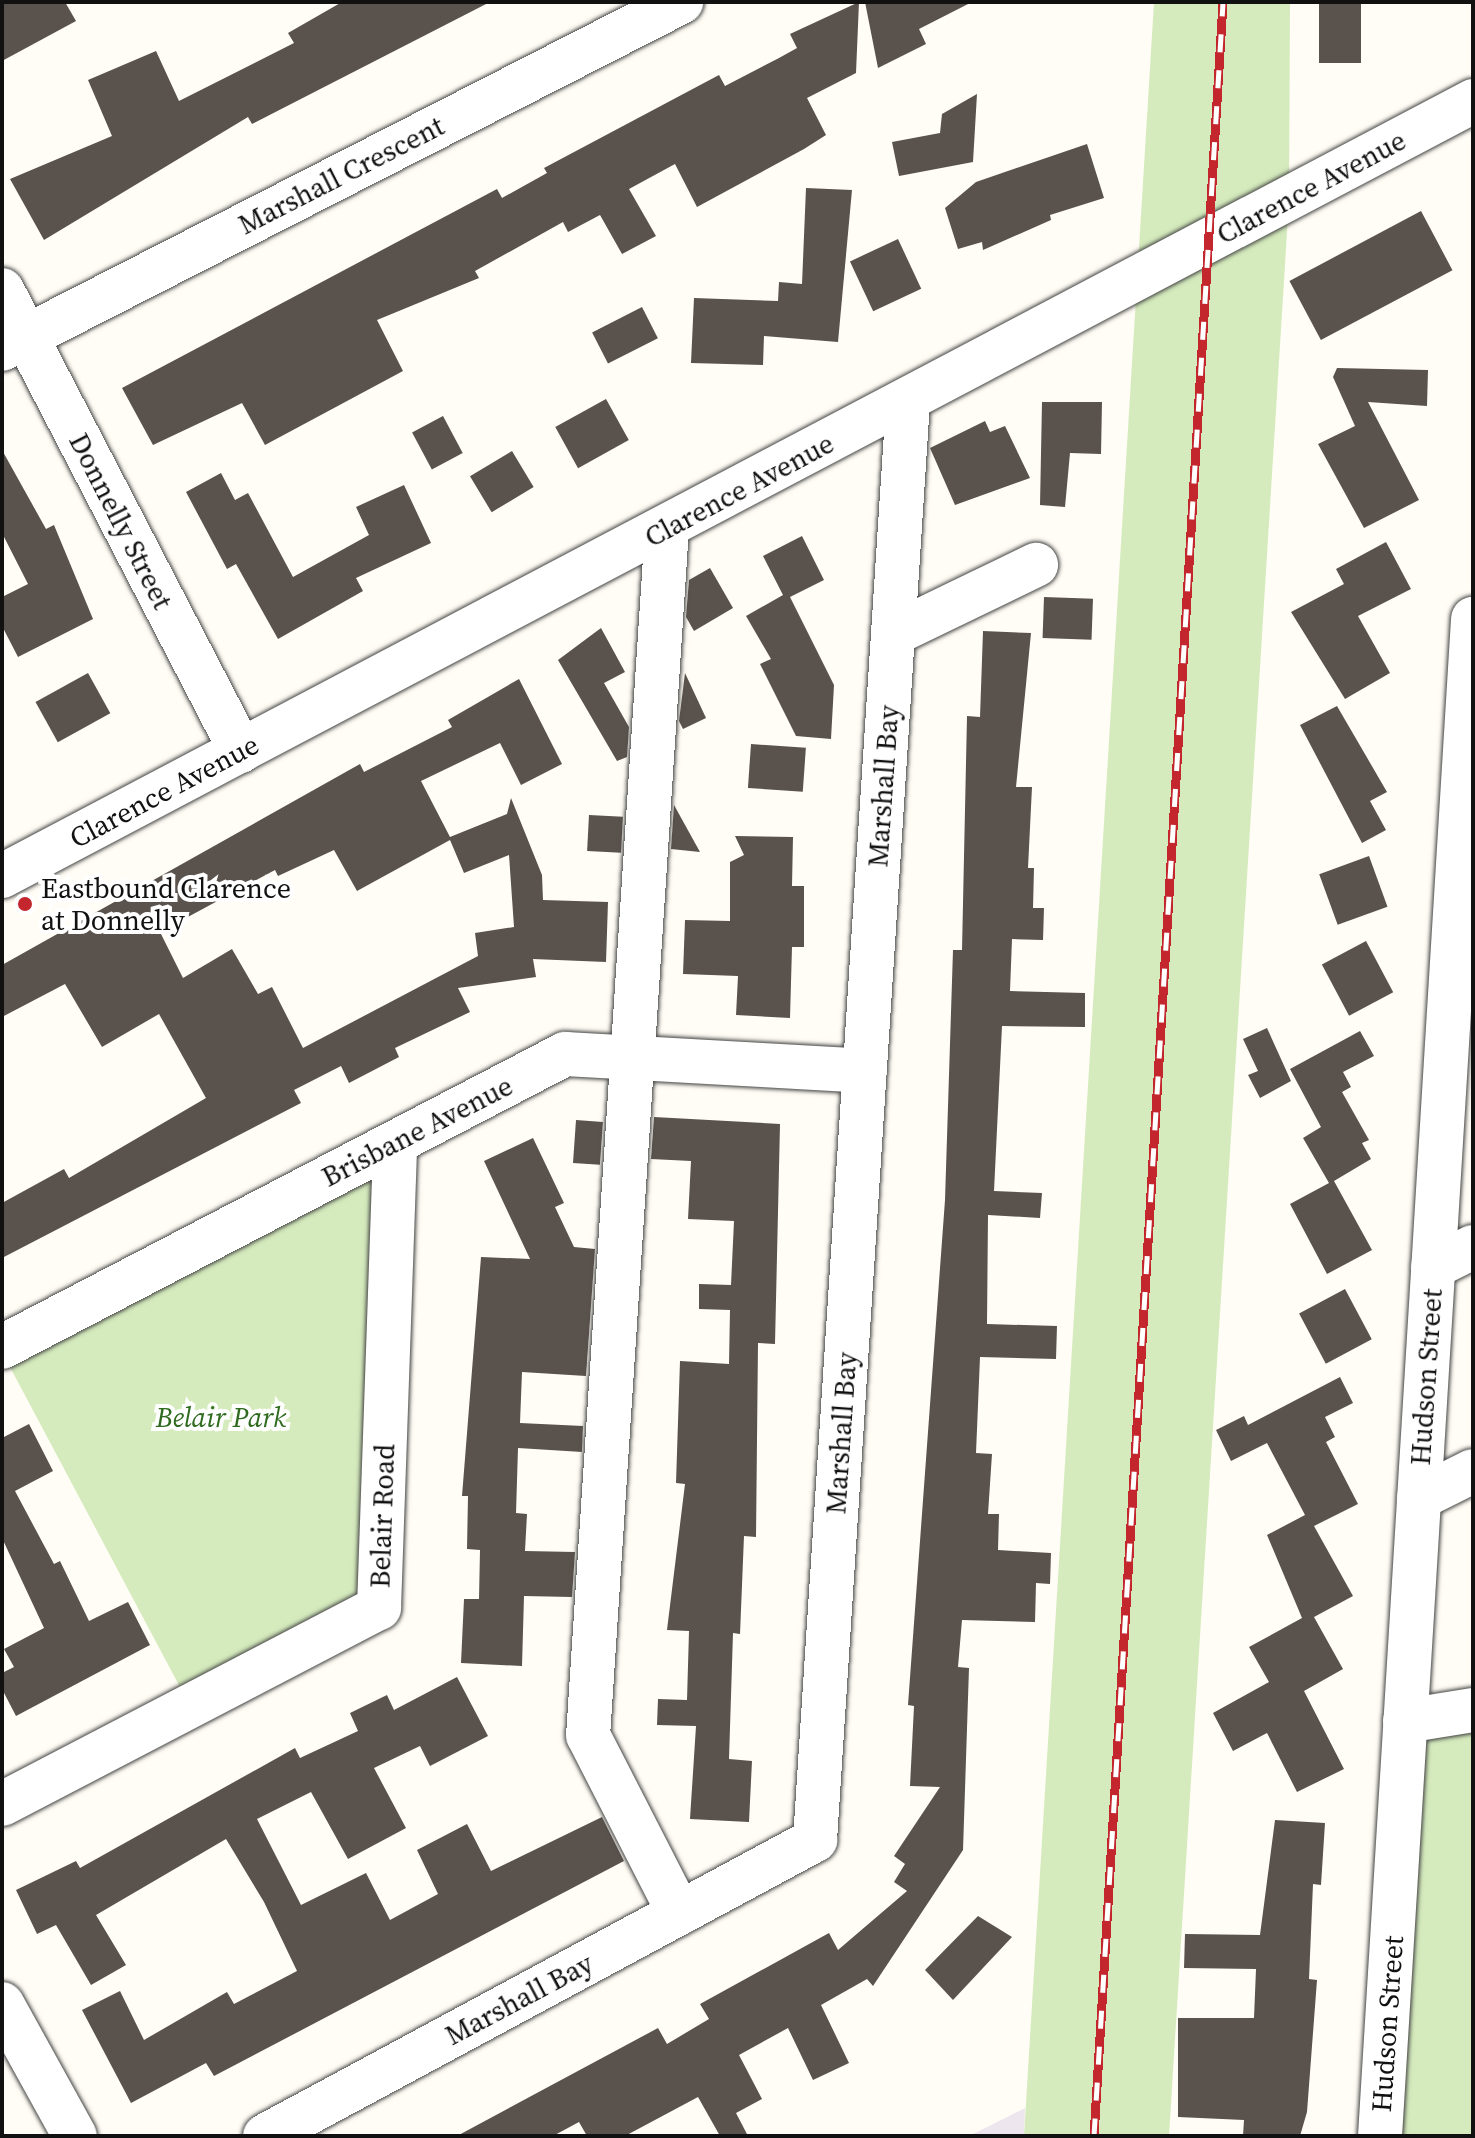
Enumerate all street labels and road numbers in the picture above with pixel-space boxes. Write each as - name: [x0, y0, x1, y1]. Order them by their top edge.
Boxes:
- street label: Marshall Crescent: [233, 109, 449, 241]
- street label: Clarence Avenue: [1211, 123, 1411, 251]
- street label: Clarence Avenue: [639, 426, 839, 554]
- street label: Donnelly Street: [62, 427, 180, 615]
- street label: Marshall Bay: [861, 704, 905, 868]
- street label: Clarence Avenue: [64, 727, 264, 855]
- street label: Brisbane Avenue: [316, 1068, 518, 1194]
- street label: Hudson Street: [1403, 1288, 1449, 1466]
- street label: Marshall Bay: [819, 1351, 863, 1515]
- street label: Belair Road: [363, 1443, 401, 1589]
- street label: Hudson Street: [1364, 1935, 1410, 2113]
- street label: Marshall Bay: [439, 1946, 599, 2052]

